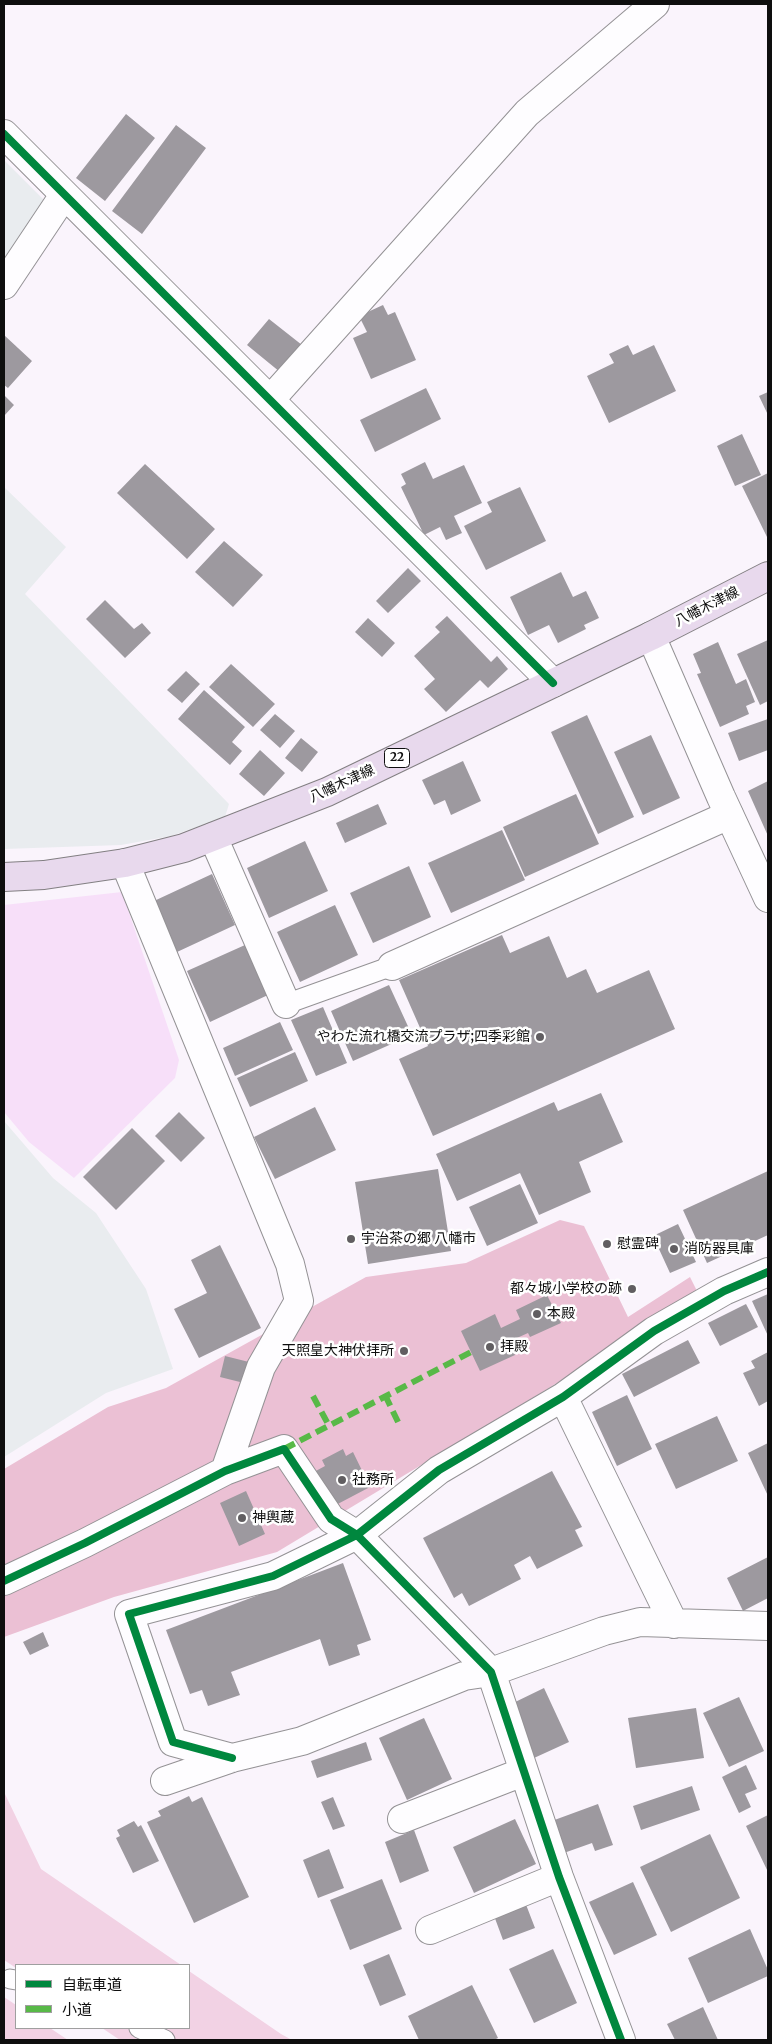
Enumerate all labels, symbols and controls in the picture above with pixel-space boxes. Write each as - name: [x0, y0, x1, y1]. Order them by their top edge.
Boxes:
- street label: 八幡木津線: [672, 584, 742, 630]
- road number: 22: [384, 748, 410, 768]
- street label: 八幡木津線: [307, 762, 377, 806]
- place label: やわた流れ橋交流プラザ;四季彩館: [316, 1029, 530, 1045]
- marker: やわた流れ橋交流プラザ;四季彩館: [534, 1031, 546, 1043]
- place label: 宇治茶の郷 八幡市: [361, 1231, 476, 1247]
- marker: 宇治茶の郷 八幡市: [345, 1233, 357, 1245]
- place label: 慰霊碑: [617, 1236, 659, 1252]
- marker: 慰霊碑: [601, 1238, 613, 1250]
- place label: 消防器具庫: [684, 1241, 754, 1257]
- marker: 消防器具庫: [668, 1243, 680, 1255]
- place label: 都々城小学校の跡: [510, 1281, 622, 1297]
- marker: 都々城小学校の跡: [626, 1283, 638, 1295]
- place label: 本殿: [547, 1306, 575, 1322]
- marker: 本殿: [531, 1308, 543, 1320]
- place label: 拝殿: [500, 1339, 528, 1355]
- marker: 拝殿: [484, 1341, 496, 1353]
- place label: 天照皇大神伏拝所: [282, 1343, 394, 1359]
- marker: 天照皇大神伏拝所: [398, 1345, 410, 1357]
- place label: 社務所: [352, 1472, 394, 1488]
- marker: 社務所: [336, 1474, 348, 1486]
- place label: 神輿蔵: [252, 1510, 294, 1526]
- marker: 神輿蔵: [236, 1512, 248, 1524]
- legend: [15, 1964, 190, 2029]
- text: 自転車道: [62, 1975, 122, 1994]
- text: 小道: [62, 2000, 92, 2019]

